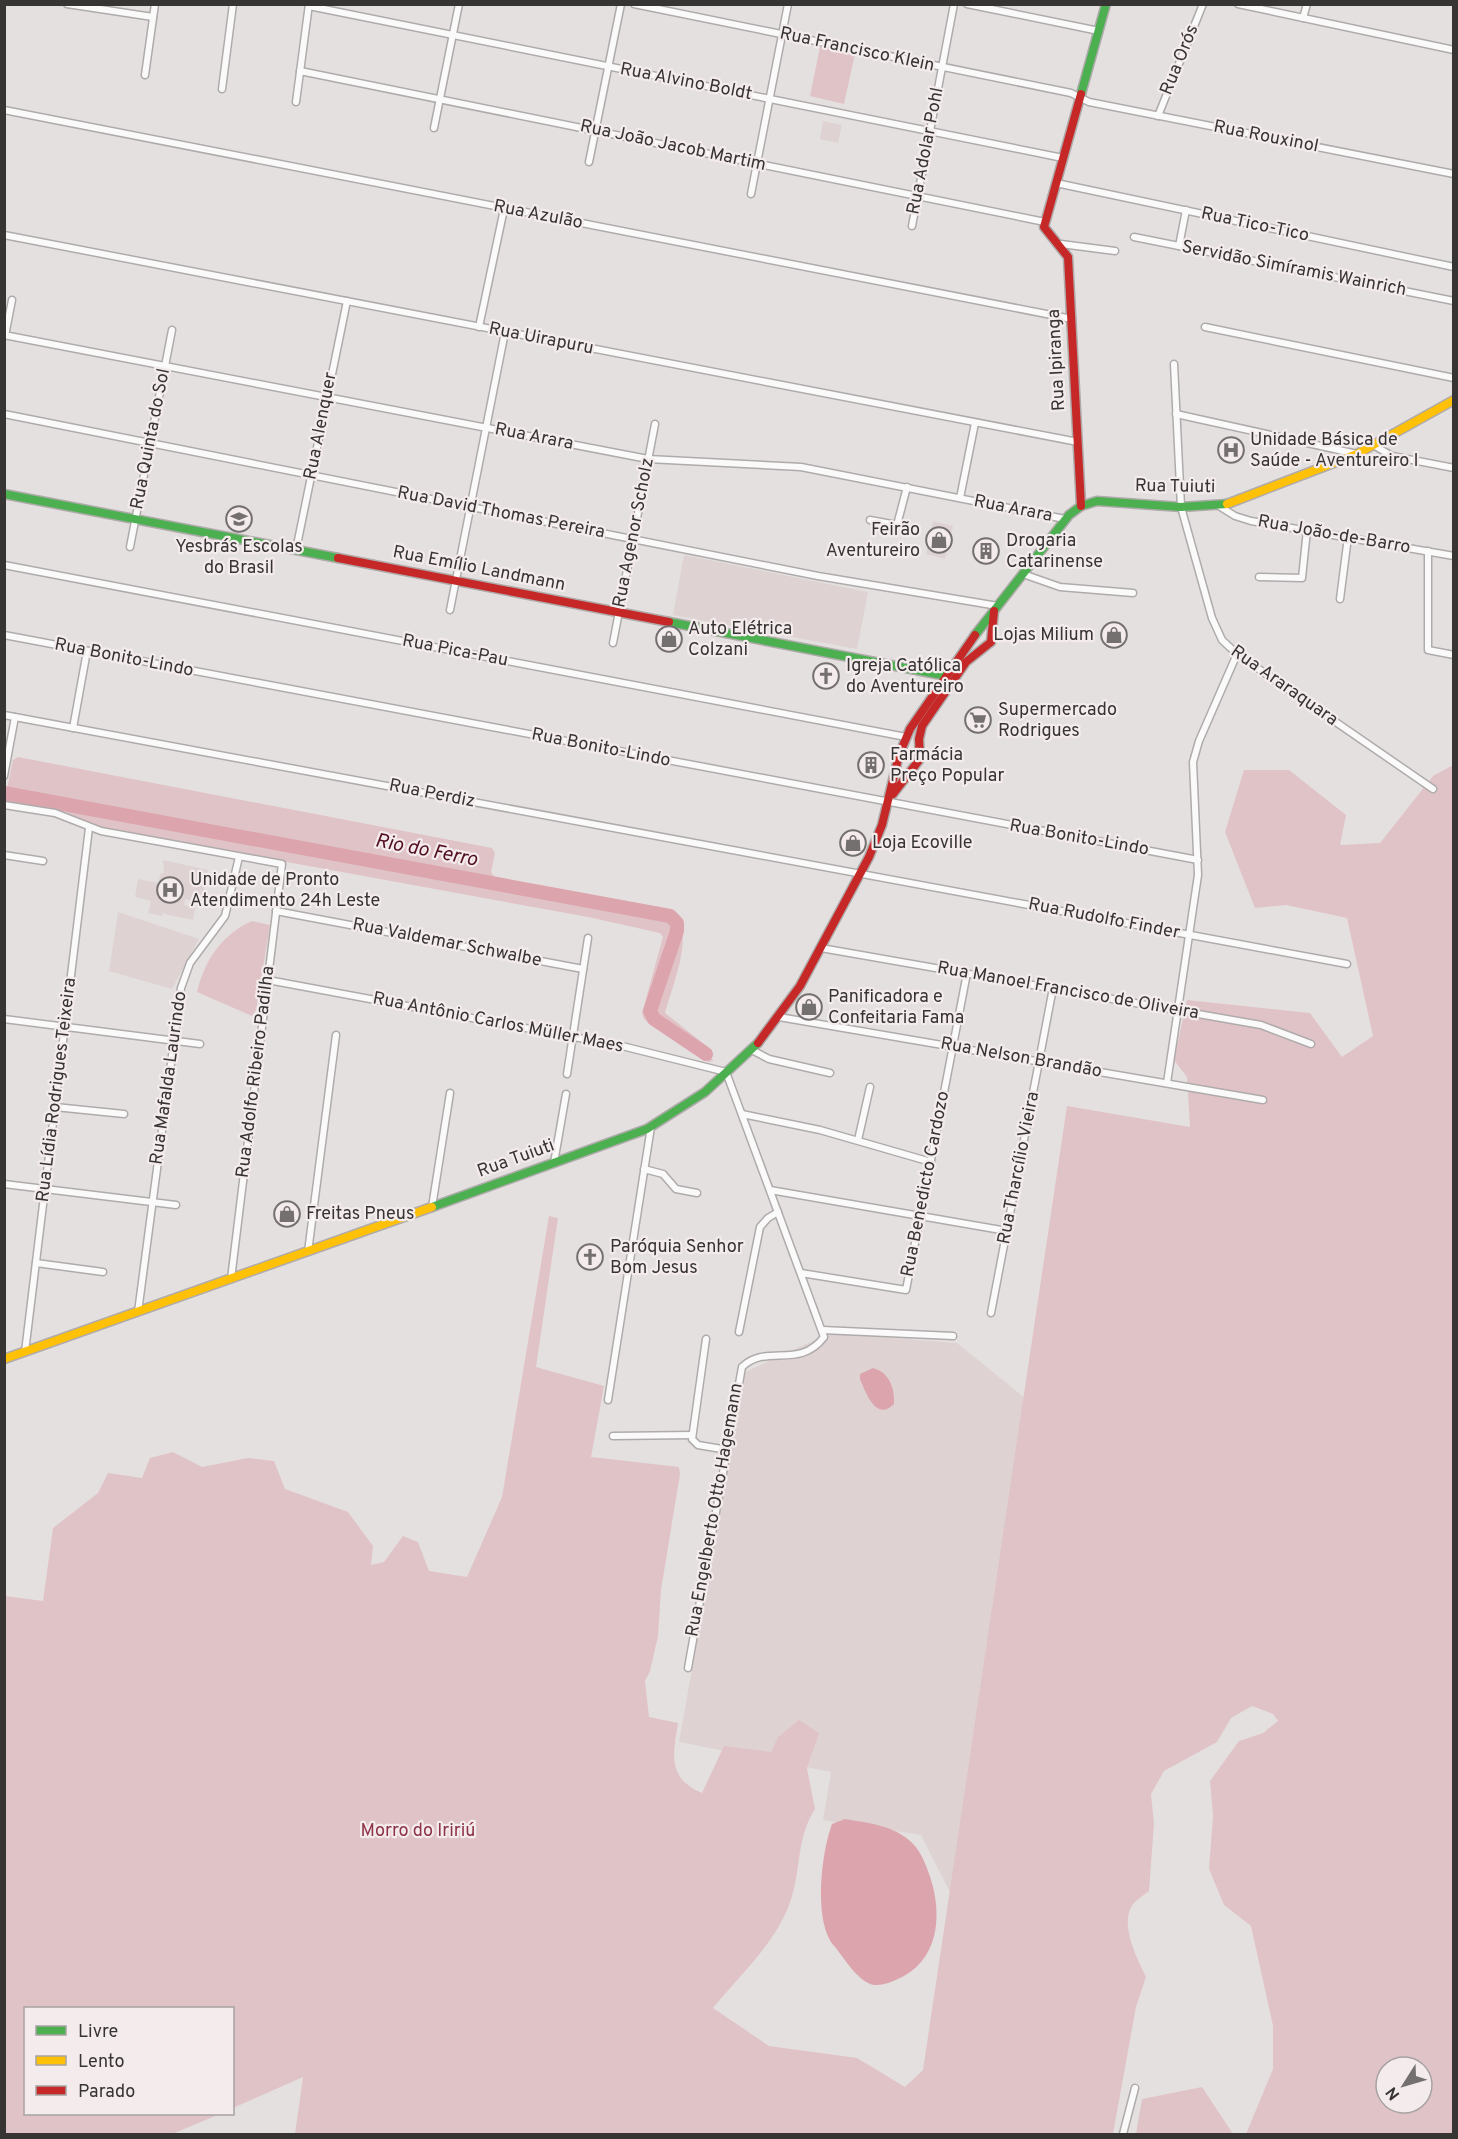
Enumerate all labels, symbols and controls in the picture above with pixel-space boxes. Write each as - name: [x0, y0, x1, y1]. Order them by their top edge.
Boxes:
- street label: Rua Orós: [1155, 21, 1205, 99]
- street label: Rua Francisco Klein: [778, 22, 936, 78]
- street label: Rua Alvino Boldt: [618, 58, 754, 106]
- street label: Rua Adolar Pohl: [902, 85, 950, 217]
- street label: Rua João Jacob Martim: [578, 115, 768, 177]
- street label: Rua Rouxinol: [1212, 116, 1320, 158]
- street label: Rua Azulão: [491, 195, 585, 235]
- street label: Rua Tico-Tico: [1199, 202, 1311, 248]
- street label: Servidão Simíramis Wainrich: [1180, 236, 1408, 302]
- street label: Rua Ipiranga: [1043, 308, 1071, 412]
- street label: Rua Uirapuru: [487, 318, 595, 360]
- street label: Rua Quinta do Sol: [126, 366, 176, 512]
- street label: Rua Alenquer: [299, 370, 343, 482]
- street label: Rua Arara: [493, 418, 575, 456]
- place label: Unidade Básica de Saúde - Aventureiro I: [1250, 429, 1419, 473]
- hospital icon: Unidade Básica de Saúde - Aventureiro I: [1216, 435, 1246, 465]
- street label: Rua Agenor Scholz: [608, 456, 660, 610]
- street label: Rua Tuiuti: [1135, 475, 1215, 499]
- street label: Rua David Thomas Pereira: [395, 482, 607, 544]
- street label: Rua Arara: [972, 490, 1054, 528]
- school or university icon: Yesbrás Escolas do Brasil: [224, 504, 254, 534]
- street label: Rua João-de-Barro: [1256, 510, 1412, 560]
- place label: Feirão Aventureiro: [826, 519, 920, 563]
- shop icon: Feirão Aventureiro: [924, 525, 954, 555]
- place label: Drogaria Catarinense: [1006, 530, 1103, 574]
- place label: Yesbrás Escolas do Brasil: [175, 536, 303, 580]
- building icon: Drogaria Catarinense: [971, 536, 1001, 566]
- street label: Rua Emílio Landmann: [391, 541, 567, 597]
- place label: Auto Elétrica Colzani: [688, 618, 792, 662]
- shop icon: Lojas Milium: [1099, 620, 1129, 650]
- shop icon: Auto Elétrica Colzani: [654, 624, 684, 654]
- place label: Lojas Milium: [993, 624, 1094, 647]
- street label: Rua Pica-Pau: [400, 629, 510, 673]
- street label: Rua Bonito-Lindo: [52, 633, 196, 683]
- street label: Rua Araraquara: [1226, 640, 1342, 732]
- place label: Igreja Católica do Aventureiro: [846, 655, 964, 699]
- church icon: Igreja Católica do Aventureiro: [811, 661, 841, 691]
- place label: Supermercado Rodrigues: [998, 699, 1117, 743]
- supermarket icon: Supermercado Rodrigues: [963, 705, 993, 735]
- street label: Rua Bonito-Lindo: [529, 723, 673, 773]
- place label: Farmácia Preço Popular: [890, 744, 1004, 788]
- building icon: Farmácia Preço Popular: [856, 750, 886, 780]
- street label: Rua Perdiz: [387, 774, 477, 814]
- street label: Rua Bonito-Lindo: [1007, 814, 1151, 862]
- water label: Rio do Ferro: [373, 828, 480, 874]
- shop icon: Loja Ecoville: [838, 828, 868, 858]
- place label: Loja Ecoville: [872, 832, 973, 855]
- place label: Unidade de Pronto Atendimento 24h Leste: [190, 869, 380, 913]
- hospital icon: Unidade de Pronto Atendimento 24h Leste: [155, 875, 185, 905]
- street label: Rua Rudolfo Finder: [1026, 893, 1182, 945]
- street label: Rua Valdemar Schwalbe: [350, 913, 544, 973]
- street label: Rua Manoel Francisco de Oliveira: [935, 957, 1201, 1025]
- street label: Rua Adolfo Ribeiro Padilha: [232, 965, 280, 1179]
- street label: Rua Lídia Rodrigues Teixeira: [32, 976, 82, 1204]
- place label: Panificadora e Confeitaria Fama: [828, 986, 964, 1030]
- street label: Rua Antônio Carlos Müller Maes: [371, 987, 625, 1059]
- street label: Rua Mafalda Laurindo: [145, 990, 193, 1166]
- shop icon: Panificadora e Confeitaria Fama: [794, 992, 824, 1022]
- street label: Rua Nelson Brandão: [938, 1032, 1104, 1084]
- street label: Rua Benedicto Cardozo: [897, 1089, 955, 1279]
- street label: Rua Tharcílio Vieira: [993, 1090, 1045, 1246]
- street label: Rua Tuiuti: [474, 1134, 558, 1184]
- shop icon: Freitas Pneus: [272, 1199, 302, 1229]
- place label: Freitas Pneus: [306, 1203, 414, 1226]
- place label: Paróquia Senhor Bom Jesus: [610, 1236, 744, 1280]
- church icon: Paróquia Senhor Bom Jesus: [575, 1242, 605, 1272]
- street label: Rua Engelberto Otto Hagemann: [681, 1381, 749, 1639]
- park label: Morro do Iririú: [361, 1820, 475, 1843]
- legend: [24, 2007, 234, 2115]
- text: Livre: [78, 2021, 118, 2044]
- text: Lento: [78, 2051, 124, 2074]
- north arrow: [1374, 2055, 1434, 2115]
- text: Parado: [78, 2081, 135, 2104]
- text: N: [1382, 2082, 1405, 2103]

